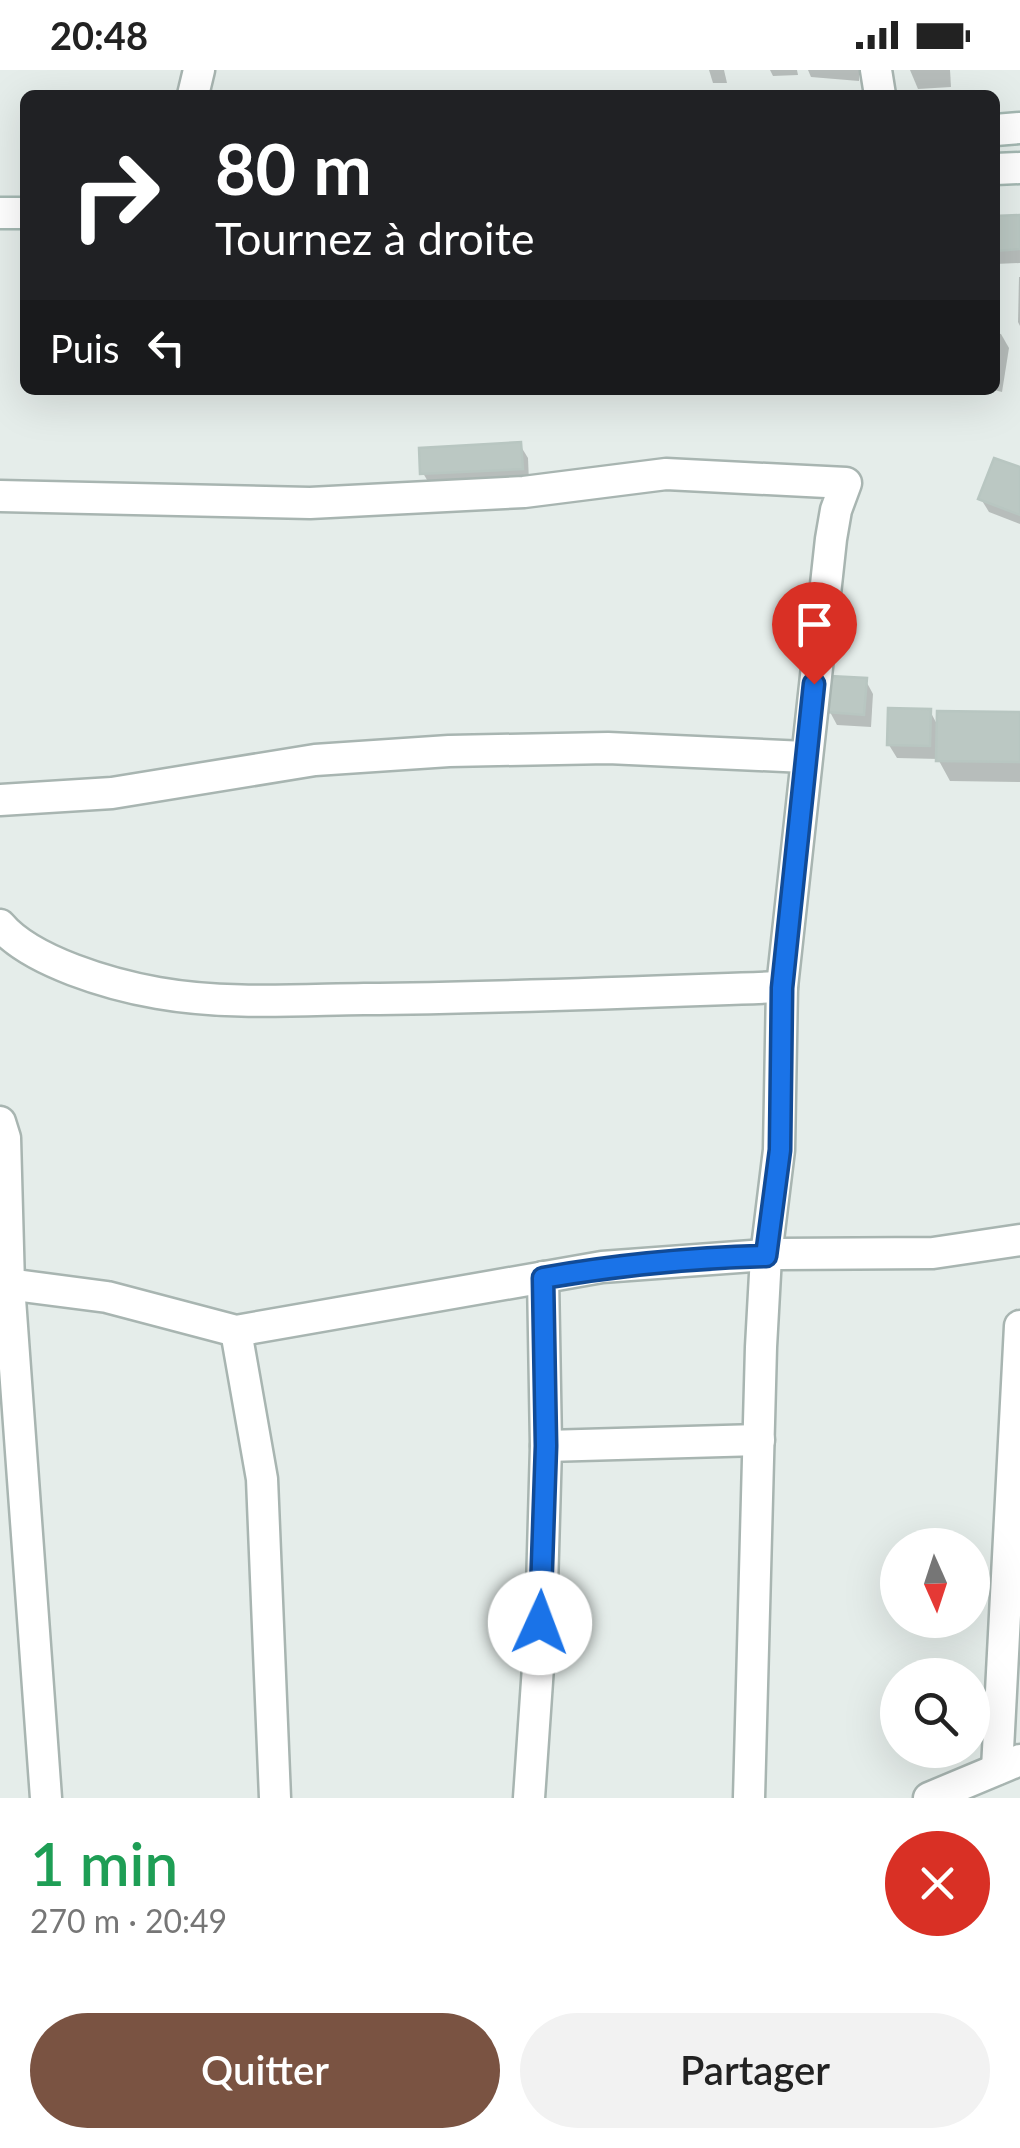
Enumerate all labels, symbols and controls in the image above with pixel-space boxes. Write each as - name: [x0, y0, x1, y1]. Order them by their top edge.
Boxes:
- text: 20:48: [50, 12, 148, 58]
- text: 80 m: [215, 126, 372, 210]
- icon: right: [50, 130, 180, 260]
- text: Tournez à droite: [215, 211, 534, 265]
- icon: left: [139, 320, 194, 375]
- text: Puis: [50, 325, 119, 371]
- pin: [772, 582, 857, 685]
- icon: arrive: [787, 597, 842, 652]
- north arrow: [880, 1528, 990, 1638]
- map controls: [880, 1528, 990, 1768]
- position arrow: [488, 1571, 592, 1675]
- button: search: [880, 1658, 990, 1768]
- text: 1 min: [30, 1827, 178, 1899]
- button: close: [885, 1831, 990, 1936]
- text: 270 m · 20:49: [30, 1901, 227, 1940]
- button: Quitter: [30, 2013, 500, 2128]
- button: Partager: [520, 2013, 990, 2128]

